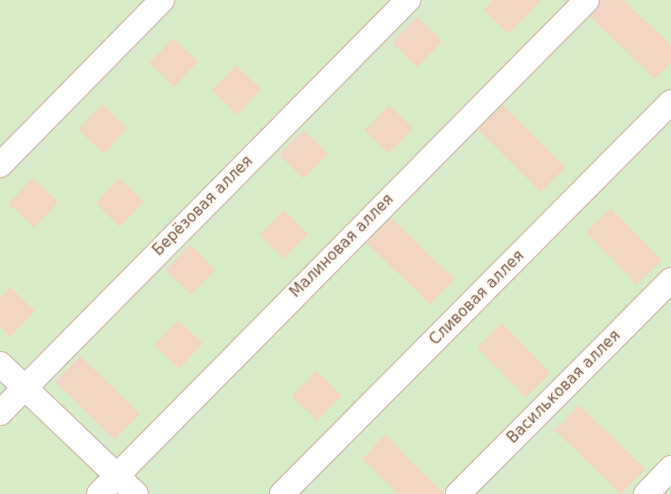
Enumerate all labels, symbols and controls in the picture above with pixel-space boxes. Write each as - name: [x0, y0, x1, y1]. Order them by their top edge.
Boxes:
- street label: Берёзовая аллея: [149, 152, 257, 260]
- street label: Малиновая аллея: [287, 191, 397, 301]
- street label: Сливовая аллея: [426, 247, 528, 349]
- street label: Васильковая аллея: [504, 327, 624, 447]

